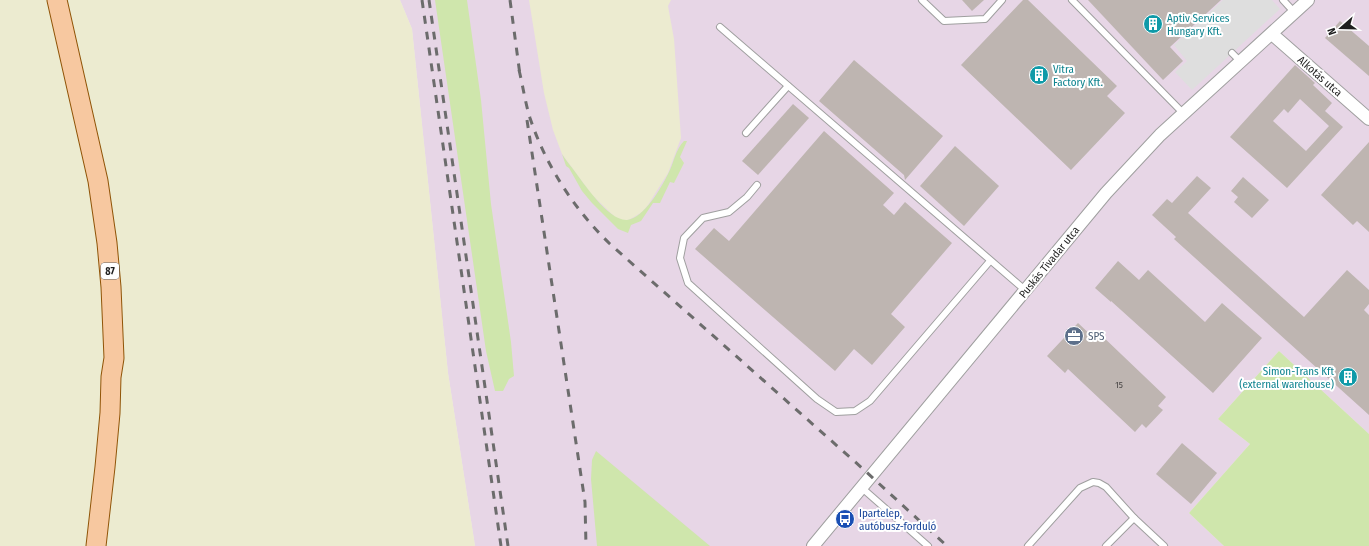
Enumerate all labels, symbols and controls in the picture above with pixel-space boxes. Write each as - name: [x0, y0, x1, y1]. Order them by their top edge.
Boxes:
- north arrow: [1321, 8, 1361, 48]
- place label: Aptiv Services Hungary Kft.: [1167, 12, 1230, 38]
- building icon: Aptiv Services Hungary Kft.: [1142, 13, 1164, 35]
- text: N: [1325, 26, 1339, 37]
- street label: Alkotás utca: [1295, 53, 1345, 99]
- place label: Vitra Factory Kft.: [1053, 63, 1103, 89]
- building icon: Vitra Factory Kft.: [1028, 64, 1050, 86]
- street label: Puskás Tivadar utca: [1017, 224, 1082, 301]
- road number: 87: [101, 263, 119, 279]
- office icon: SPS: [1063, 325, 1085, 347]
- place label: SPS: [1088, 330, 1105, 343]
- place label: Simon-Trans Kft (external warehouse): [1239, 365, 1334, 391]
- building icon: Simon-Trans Kft (external warehouse): [1337, 366, 1359, 388]
- house number: 15: [1115, 380, 1123, 390]
- place label: Ipartelep, autóbusz-forduló: [859, 507, 937, 533]
- bus stop icon: Ipartelep, autóbusz-forduló: [834, 508, 856, 530]

